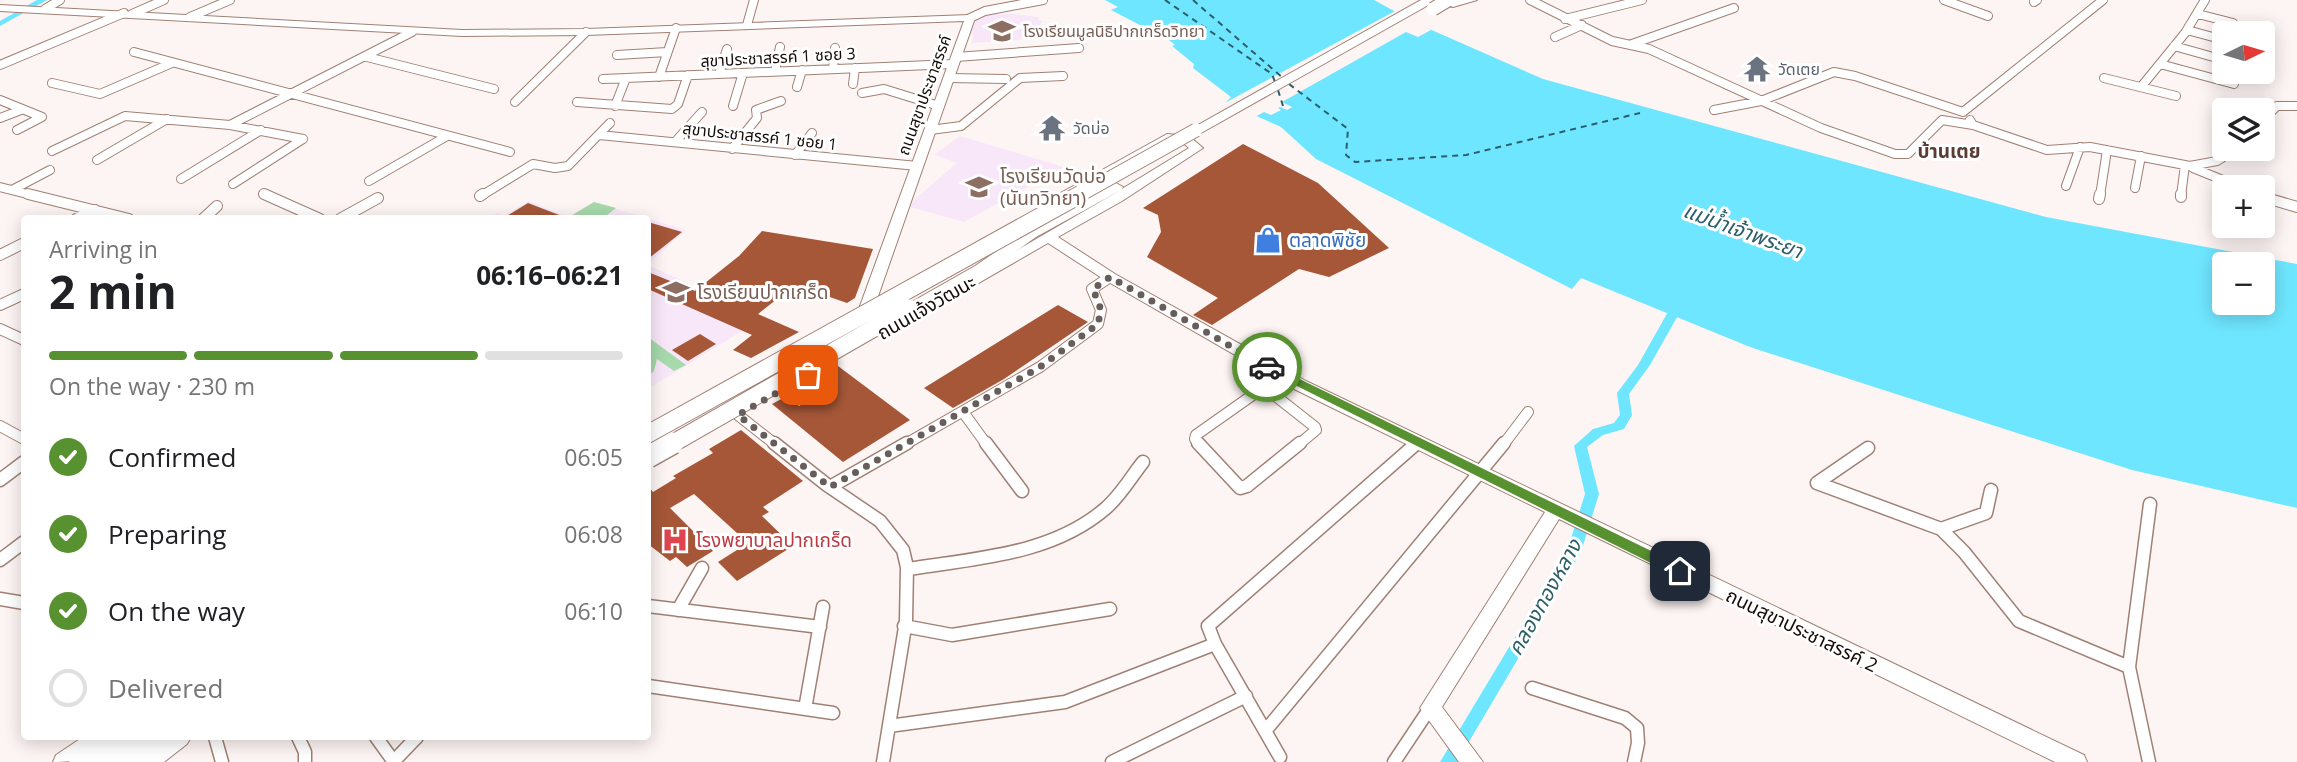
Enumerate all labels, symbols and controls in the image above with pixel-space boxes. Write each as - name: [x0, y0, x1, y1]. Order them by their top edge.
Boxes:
- school or university icon: โรงเรียนมูลนิธิปากเกร็ดวิทยา: [987, 16, 1017, 46]
- place label: โรงเรียนมูลนิธิปากเกร็ดวิทยา: [1023, 20, 1205, 42]
- north arrow: [2212, 21, 2275, 84]
- map controls: [2212, 21, 2275, 315]
- street label: ถนนสุขาประชาสรรค์: [892, 32, 956, 158]
- street label: สุขาประชาสรรค์ 1 ซอย 3: [700, 42, 856, 72]
- temple icon: วัดเตย: [1742, 54, 1772, 84]
- place label: วัดเตย: [1778, 58, 1820, 80]
- button: layers: [2212, 98, 2275, 161]
- temple icon: วัดบ่อ: [1037, 113, 1067, 143]
- street label: สุขาประชาสรรค์ 1 ซอย 1: [682, 117, 838, 155]
- place label: วัดบ่อ: [1073, 117, 1110, 139]
- district label: บ้านเตย: [1917, 138, 1981, 164]
- place label: โรงเรียนวัดบ่อ (นันทวิทยา): [1000, 163, 1106, 211]
- school or university icon: โรงเรียนวัดบ่อ (นันทวิทยา): [964, 172, 994, 202]
- button: +: [2212, 175, 2275, 238]
- water label: แม่น้ำเจ้าพระยา: [1680, 196, 1808, 265]
- shop icon: ตลาดพิชัย: [1253, 225, 1283, 255]
- place label: ตลาดพิชัย: [1289, 227, 1366, 253]
- text: Arriving in: [49, 233, 158, 265]
- button: −: [2212, 252, 2275, 315]
- text: 06:16–06:21: [476, 257, 623, 293]
- text: 2 min: [49, 260, 177, 322]
- street label: ถนนแจ้งวัฒนะ: [872, 268, 980, 346]
- school or university icon: โรงเรียนปากเกร็ด: [661, 277, 691, 307]
- place label: โรงเรียนปากเกร็ด: [697, 279, 828, 305]
- courier: [1232, 332, 1302, 402]
- pin: [778, 345, 838, 405]
- icon: car: [1248, 348, 1286, 386]
- icon: bag: [789, 356, 827, 394]
- text: On the way · 230 m: [49, 370, 255, 402]
- icon: check: [49, 438, 87, 476]
- text: Confirmed: [108, 439, 236, 475]
- text: 06:05: [564, 441, 623, 473]
- icon: check: [49, 515, 87, 553]
- text: Preparing: [108, 516, 226, 552]
- text: 06:08: [564, 518, 623, 550]
- hospital icon: โรงพยาบาลปากเกร็ด: [660, 525, 690, 555]
- place label: โรงพยาบาลปากเกร็ด: [696, 527, 852, 553]
- water label: คลองทองหลาง: [1501, 533, 1588, 660]
- pin: [1650, 541, 1710, 601]
- icon: home: [1661, 552, 1699, 590]
- street label: ถนนสุขาประชาสรรค์ 2: [1722, 582, 1882, 678]
- icon: check: [49, 592, 87, 630]
- text: On the way: [108, 593, 245, 629]
- text: 06:10: [564, 595, 623, 627]
- text: Delivered: [108, 670, 223, 706]

